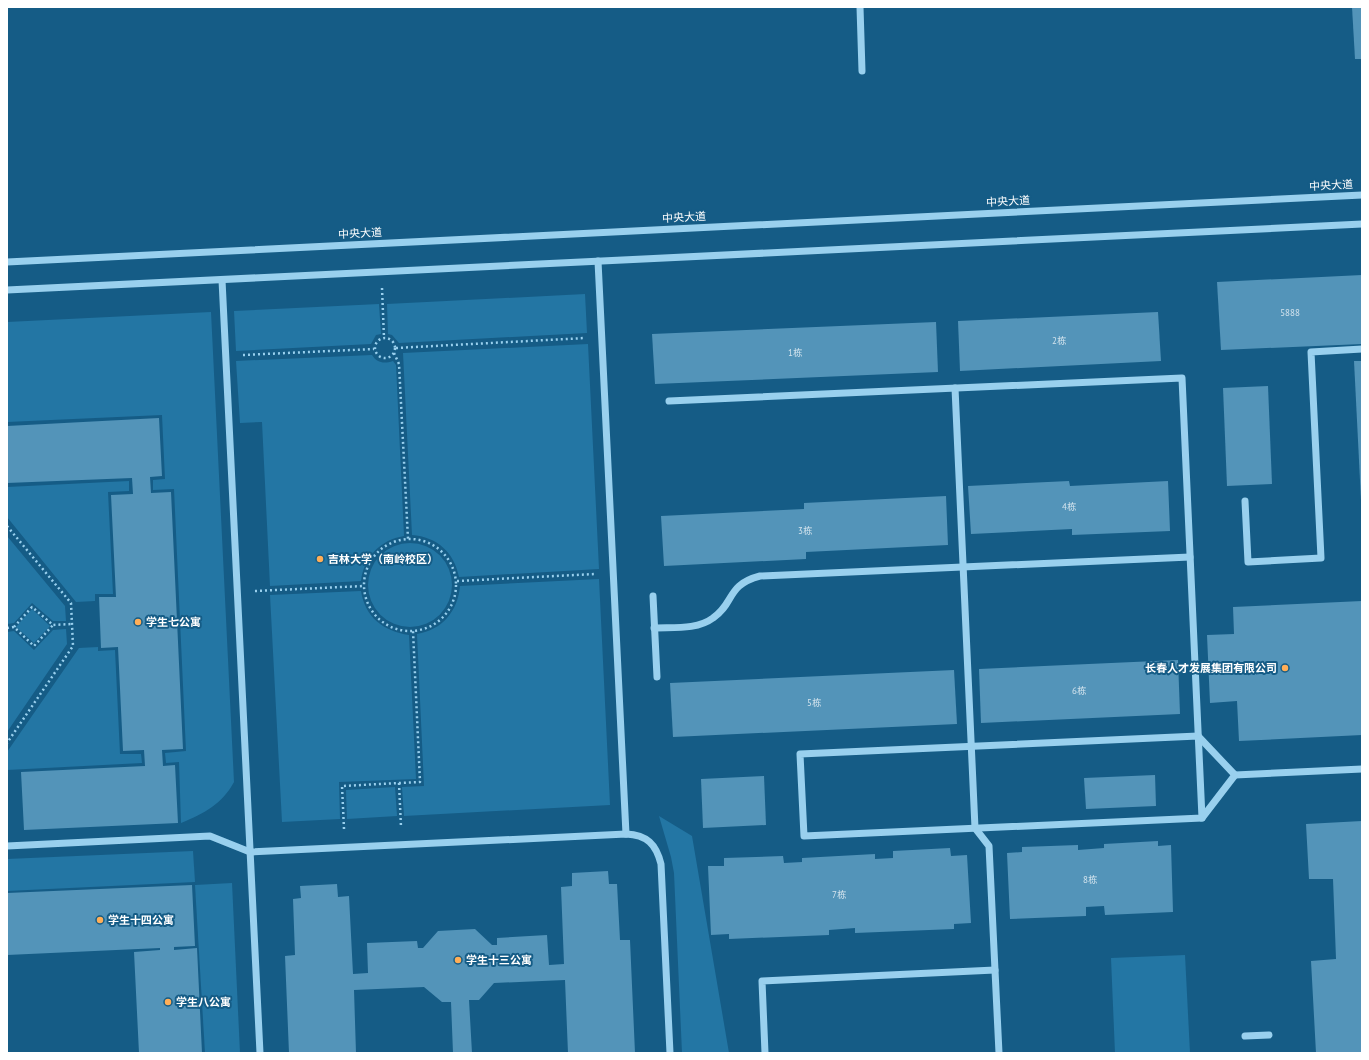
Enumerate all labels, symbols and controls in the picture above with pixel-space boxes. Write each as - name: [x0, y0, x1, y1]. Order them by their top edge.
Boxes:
- street label: 中央大道: [1309, 177, 1353, 193]
- street label: 中央大道: [986, 193, 1030, 209]
- street label: 中央大道: [662, 209, 706, 225]
- street label: 中央大道: [338, 225, 382, 241]
- house number: 5888: [1280, 307, 1300, 318]
- house number: 2栋: [1052, 335, 1066, 346]
- house number: 1栋: [788, 347, 802, 358]
- house number: 4栋: [1062, 501, 1076, 512]
- house number: 3栋: [798, 525, 812, 536]
- place label: 吉林大学（南岭校区）: [328, 552, 438, 566]
- marker: 吉林大学（南岭校区）: [315, 554, 325, 564]
- place label: 学生七公寓: [146, 615, 201, 629]
- marker: 学生七公寓: [133, 617, 143, 627]
- place label: 长春人才发展集团有限公司: [1145, 661, 1277, 675]
- marker: 长春人才发展集团有限公司: [1280, 663, 1290, 673]
- house number: 6栋: [1072, 685, 1086, 696]
- house number: 5栋: [807, 697, 821, 708]
- house number: 8栋: [1083, 874, 1097, 885]
- house number: 7栋: [832, 889, 846, 900]
- place label: 学生十四公寓: [108, 913, 174, 927]
- marker: 学生十四公寓: [95, 915, 105, 925]
- place label: 学生十三公寓: [466, 953, 532, 967]
- marker: 学生十三公寓: [453, 955, 463, 965]
- place label: 学生八公寓: [176, 995, 231, 1009]
- marker: 学生八公寓: [163, 997, 173, 1007]

